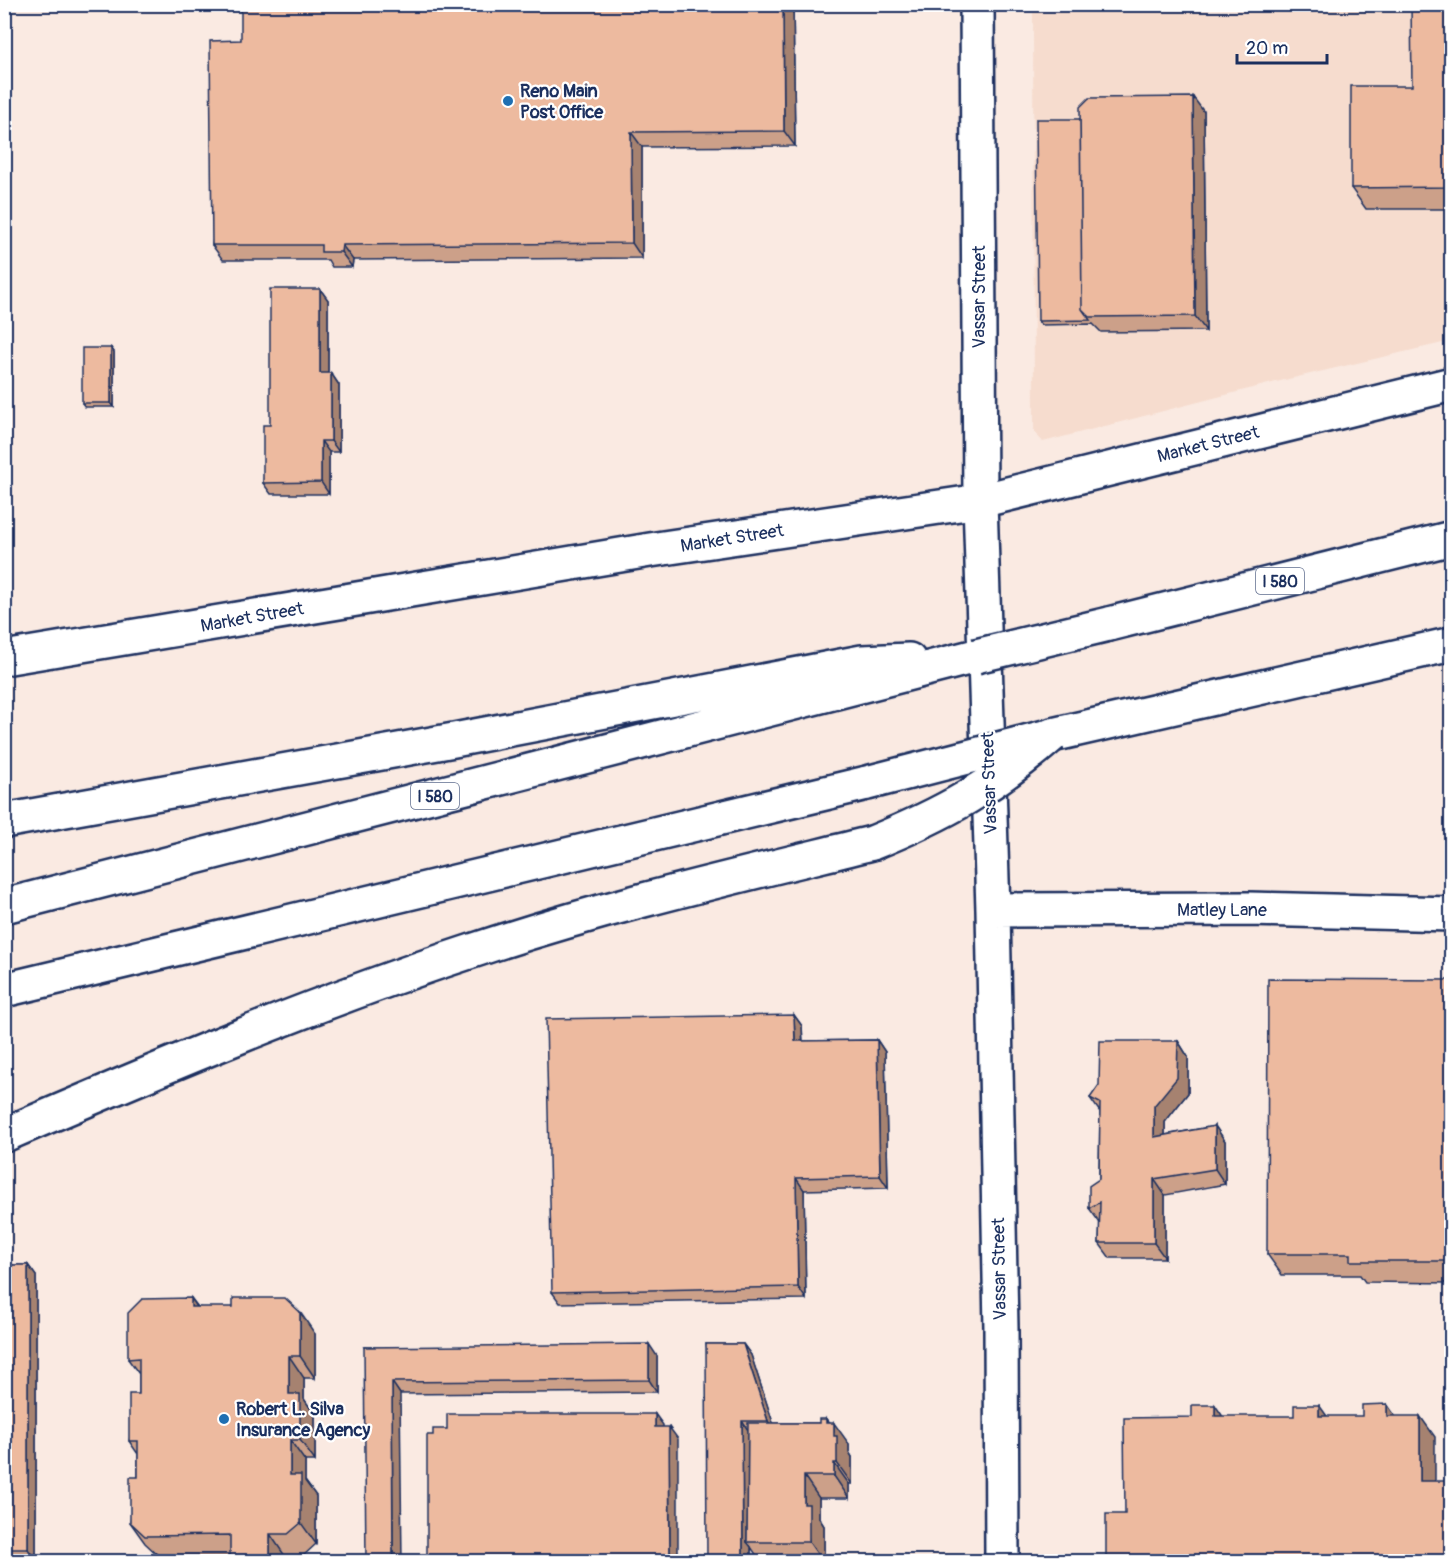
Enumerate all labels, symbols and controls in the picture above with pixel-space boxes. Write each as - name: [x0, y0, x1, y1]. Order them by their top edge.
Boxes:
- scale bar: [1237, 27, 1327, 65]
- text: 20 m: [1246, 37, 1288, 60]
- place label: Reno Main Post Office: [520, 80, 604, 124]
- marker: Reno Main Post Office: [501, 94, 515, 108]
- street label: Vassar Street: [968, 245, 991, 348]
- street label: Market Street: [1155, 421, 1262, 468]
- street label: Market Street: [679, 519, 786, 558]
- road number: I 580: [1256, 568, 1304, 594]
- street label: Market Street: [199, 597, 306, 638]
- street label: Vassar Street: [976, 730, 1003, 835]
- road number: I 580: [411, 783, 459, 809]
- street label: Matley Lane: [1177, 899, 1267, 922]
- street label: Vassar Street: [987, 1217, 1012, 1321]
- place label: Robert L. Silva Insurance Agency: [236, 1398, 371, 1442]
- marker: Robert L. Silva Insurance Agency: [217, 1412, 231, 1426]

